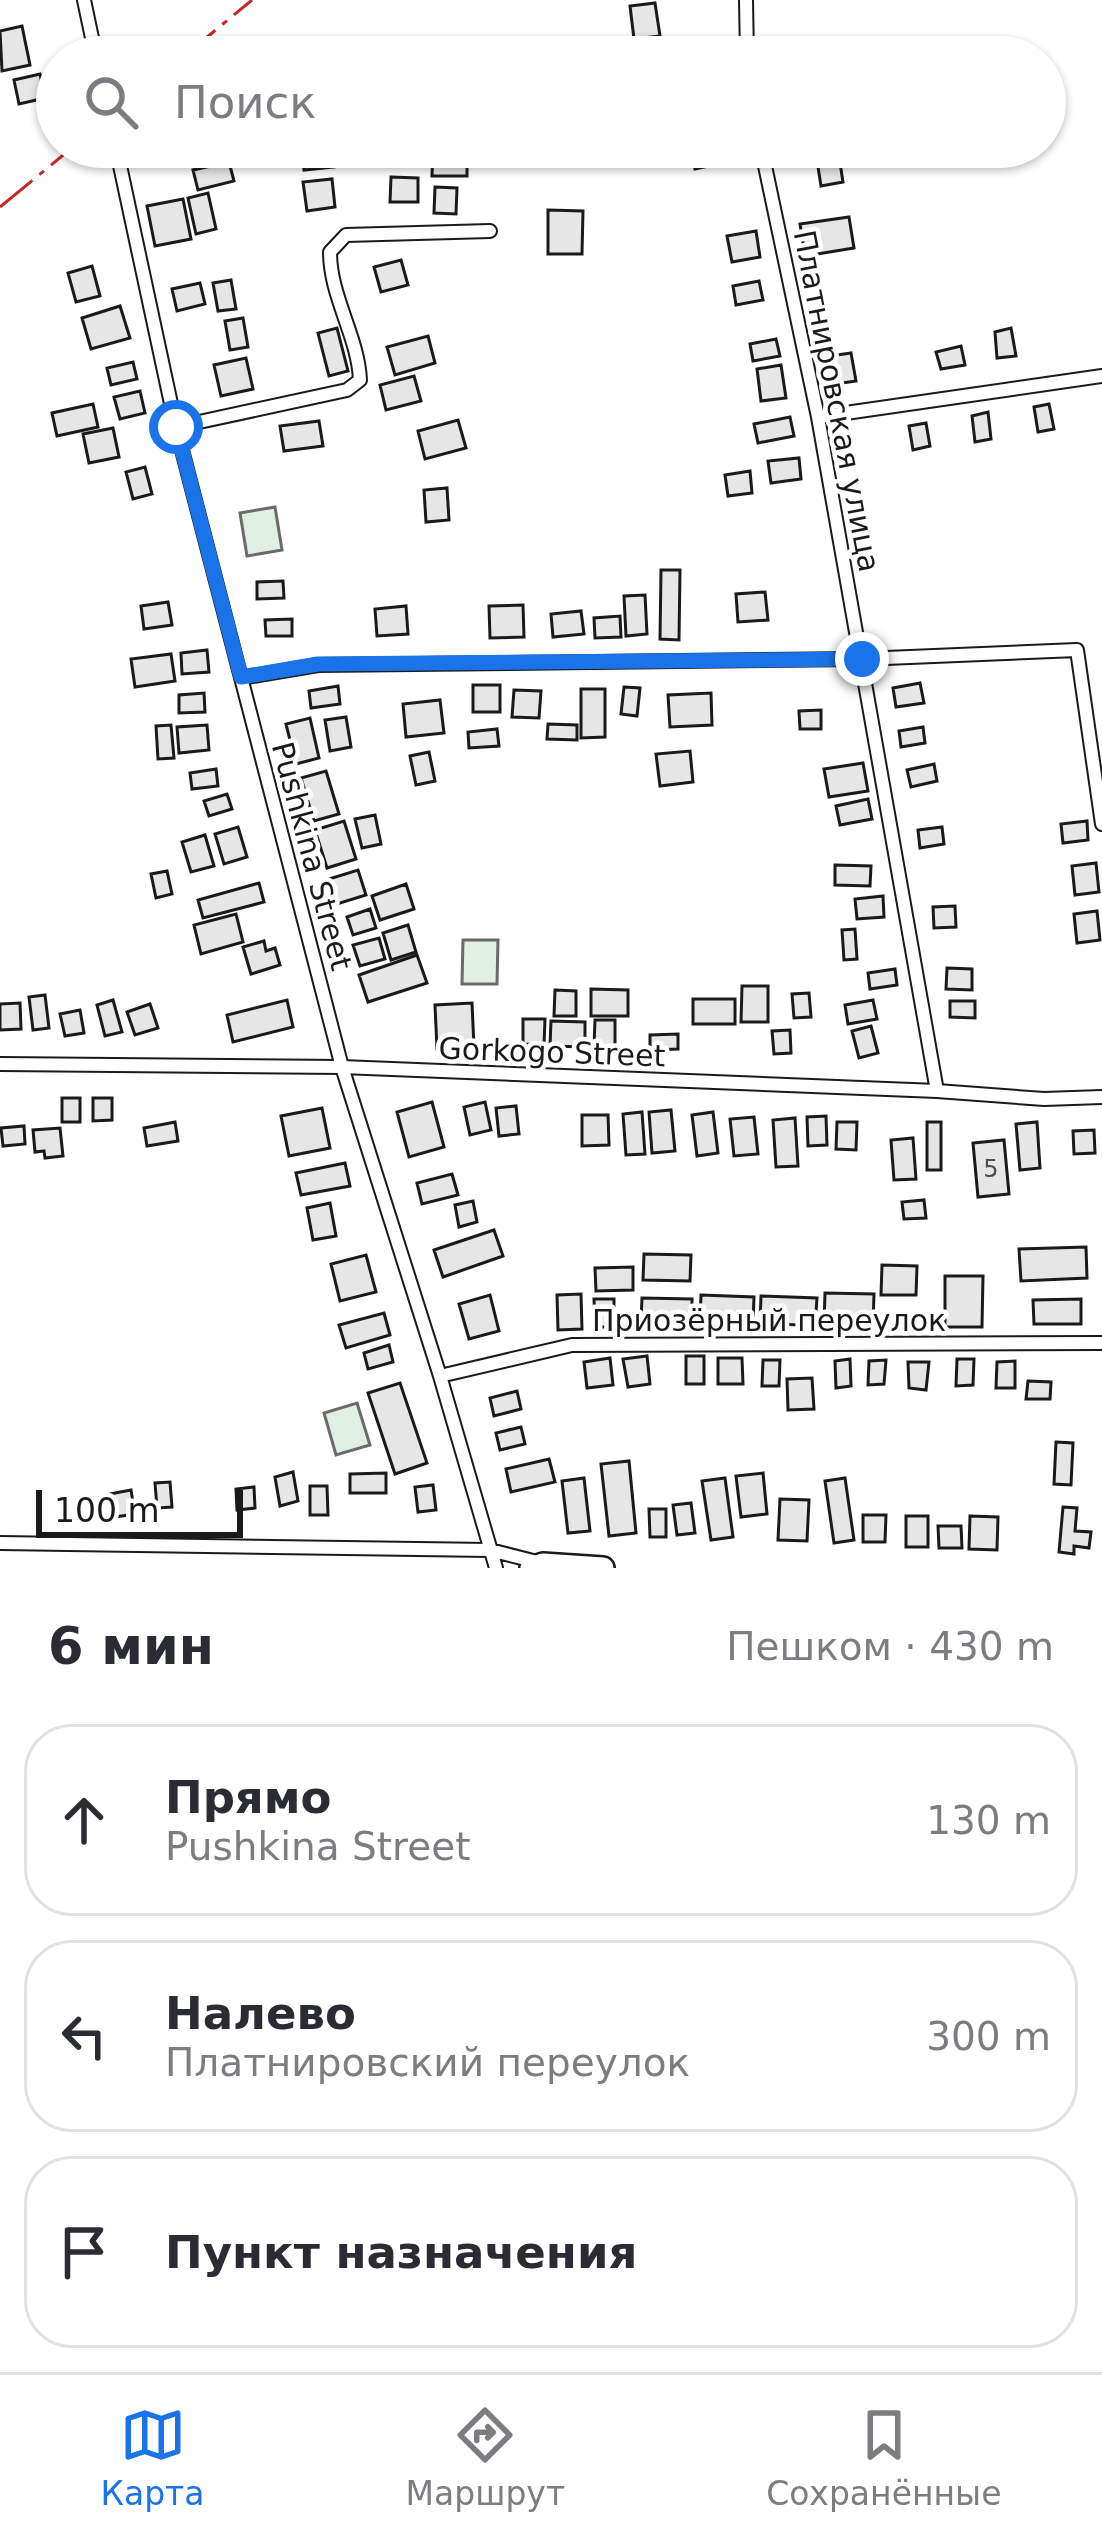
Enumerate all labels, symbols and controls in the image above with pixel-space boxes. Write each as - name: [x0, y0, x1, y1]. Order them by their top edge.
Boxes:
- search box: [36, 36, 1066, 168]
- icon: search: [78, 69, 144, 135]
- text: Поиск: [174, 76, 317, 129]
- street label: Платнировская улица: [787, 227, 887, 575]
- route start: [149, 400, 203, 454]
- route end: [835, 632, 889, 686]
- street label: Pushkina Street: [265, 738, 359, 974]
- street label: Gorkogo Street: [438, 1031, 666, 1073]
- house number: 5: [983, 1155, 999, 1183]
- street label: Приозёрный переулок: [592, 1303, 946, 1338]
- scale bar: [36, 1484, 243, 1537]
- text: 100 m: [54, 1491, 160, 1530]
- text: 6 мин: [48, 1617, 214, 1676]
- text: Пешком · 430 m: [726, 1624, 1054, 1669]
- text: Прямо: [165, 1771, 331, 1824]
- icon: ahead: [51, 1787, 117, 1853]
- text: 130 m: [926, 1798, 1051, 1843]
- text: Pushkina Street: [165, 1824, 471, 1869]
- text: Налево: [165, 1987, 356, 2040]
- icon: left: [51, 2003, 117, 2069]
- text: 300 m: [926, 2014, 1051, 2059]
- text: Платнировский переулок: [165, 2040, 690, 2085]
- icon: arrive: [51, 2219, 117, 2285]
- text: Пункт назначения: [165, 2226, 637, 2279]
- tab: Карта: [101, 2402, 205, 2513]
- tab: Маршрут: [406, 2402, 565, 2513]
- tab: Сохранённые: [766, 2402, 1001, 2513]

